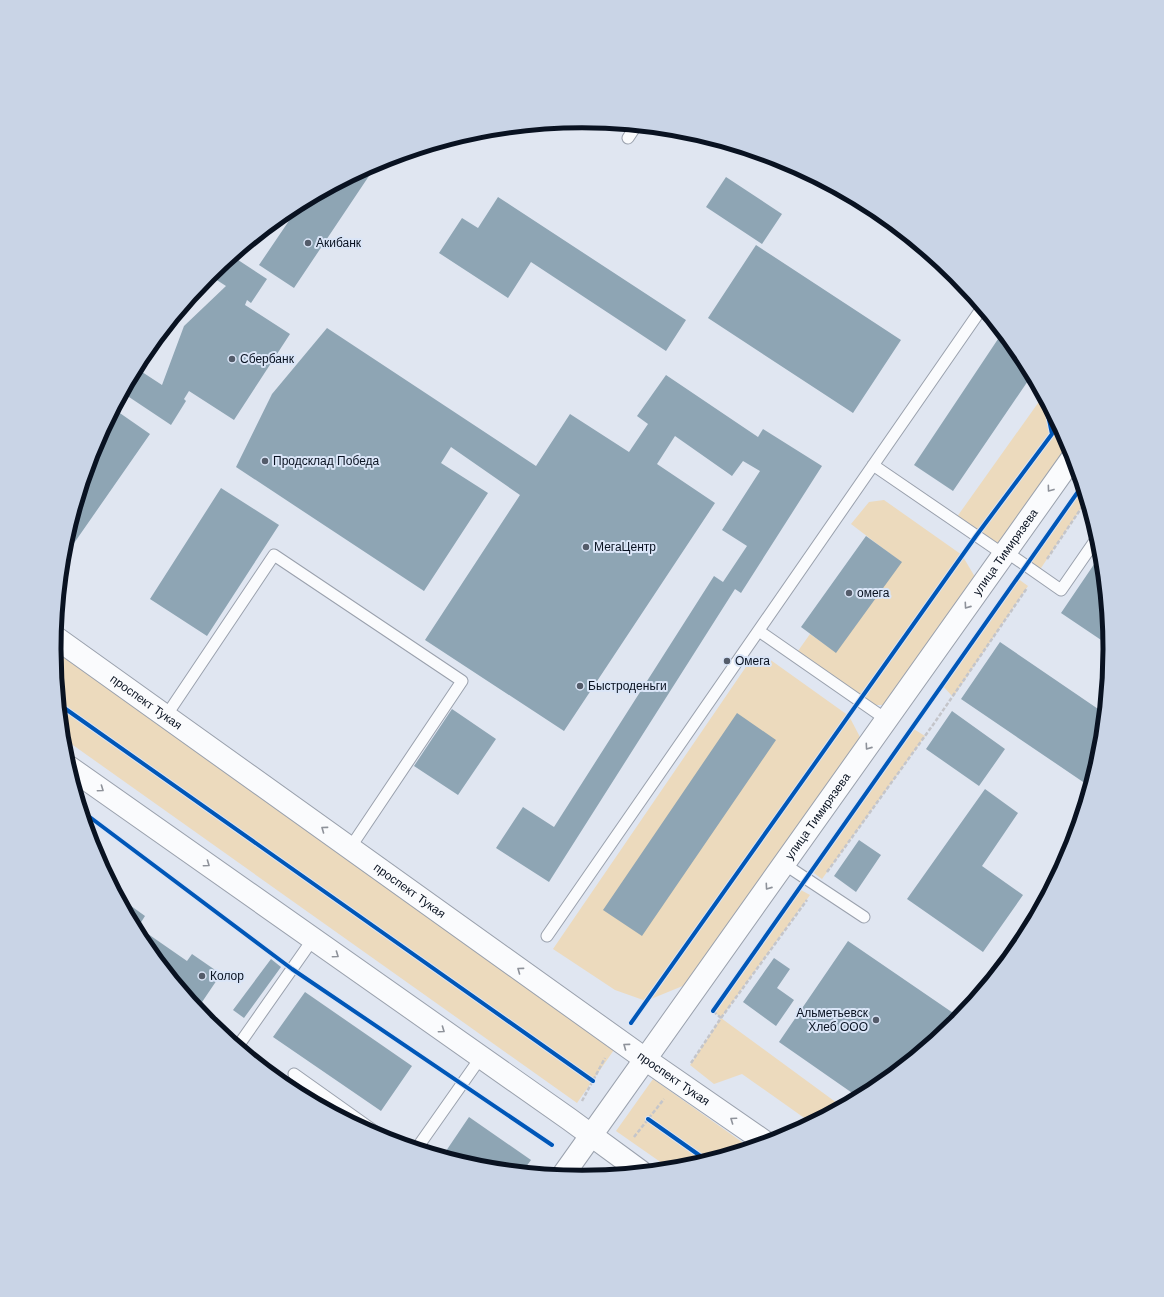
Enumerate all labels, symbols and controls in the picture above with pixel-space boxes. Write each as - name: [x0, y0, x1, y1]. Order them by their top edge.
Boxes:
- place label: Акибанк: [316, 236, 362, 250]
- marker: Акибанк: [303, 238, 313, 248]
- place label: Сбербанк: [240, 352, 295, 366]
- marker: Сбербанк: [227, 354, 237, 364]
- place label: Продсклад Победа: [273, 454, 380, 468]
- marker: Продсклад Победа: [260, 456, 270, 466]
- one-way arrow: [1048, 484, 1055, 491]
- street label: улица Тимирязева: [970, 506, 1041, 598]
- place label: МегаЦентр: [594, 540, 656, 554]
- marker: МегаЦентр: [581, 542, 591, 552]
- place label: омега: [857, 586, 890, 600]
- marker: омега: [844, 588, 854, 598]
- one-way arrow: [964, 602, 972, 609]
- place label: Омега: [735, 654, 770, 668]
- marker: Омега: [722, 656, 732, 666]
- street label: проспект Тукая: [108, 672, 185, 732]
- place label: Быстроденьги: [588, 679, 667, 693]
- marker: Быстроденьги: [575, 681, 585, 691]
- one-way arrow: [866, 742, 873, 749]
- street label: улица Тимирязева: [782, 770, 853, 862]
- one-way arrow: [96, 784, 103, 791]
- one-way arrow: [321, 827, 328, 834]
- one-way arrow: [203, 859, 210, 867]
- street label: проспект Тукая: [371, 860, 448, 921]
- one-way arrow: [766, 882, 773, 889]
- one-way arrow: [332, 950, 339, 958]
- one-way arrow: [518, 968, 525, 975]
- place label: Колор: [210, 969, 244, 983]
- marker: Колор: [197, 971, 207, 981]
- place label: Альметьевск Хлеб ООО: [796, 1006, 869, 1034]
- marker: Альметьевск Хлеб ООО: [871, 1015, 881, 1025]
- one-way arrow: [438, 1025, 445, 1032]
- one-way arrow: [623, 1043, 630, 1051]
- street label: проспект Тукая: [635, 1049, 712, 1109]
- one-way arrow: [730, 1118, 737, 1125]

